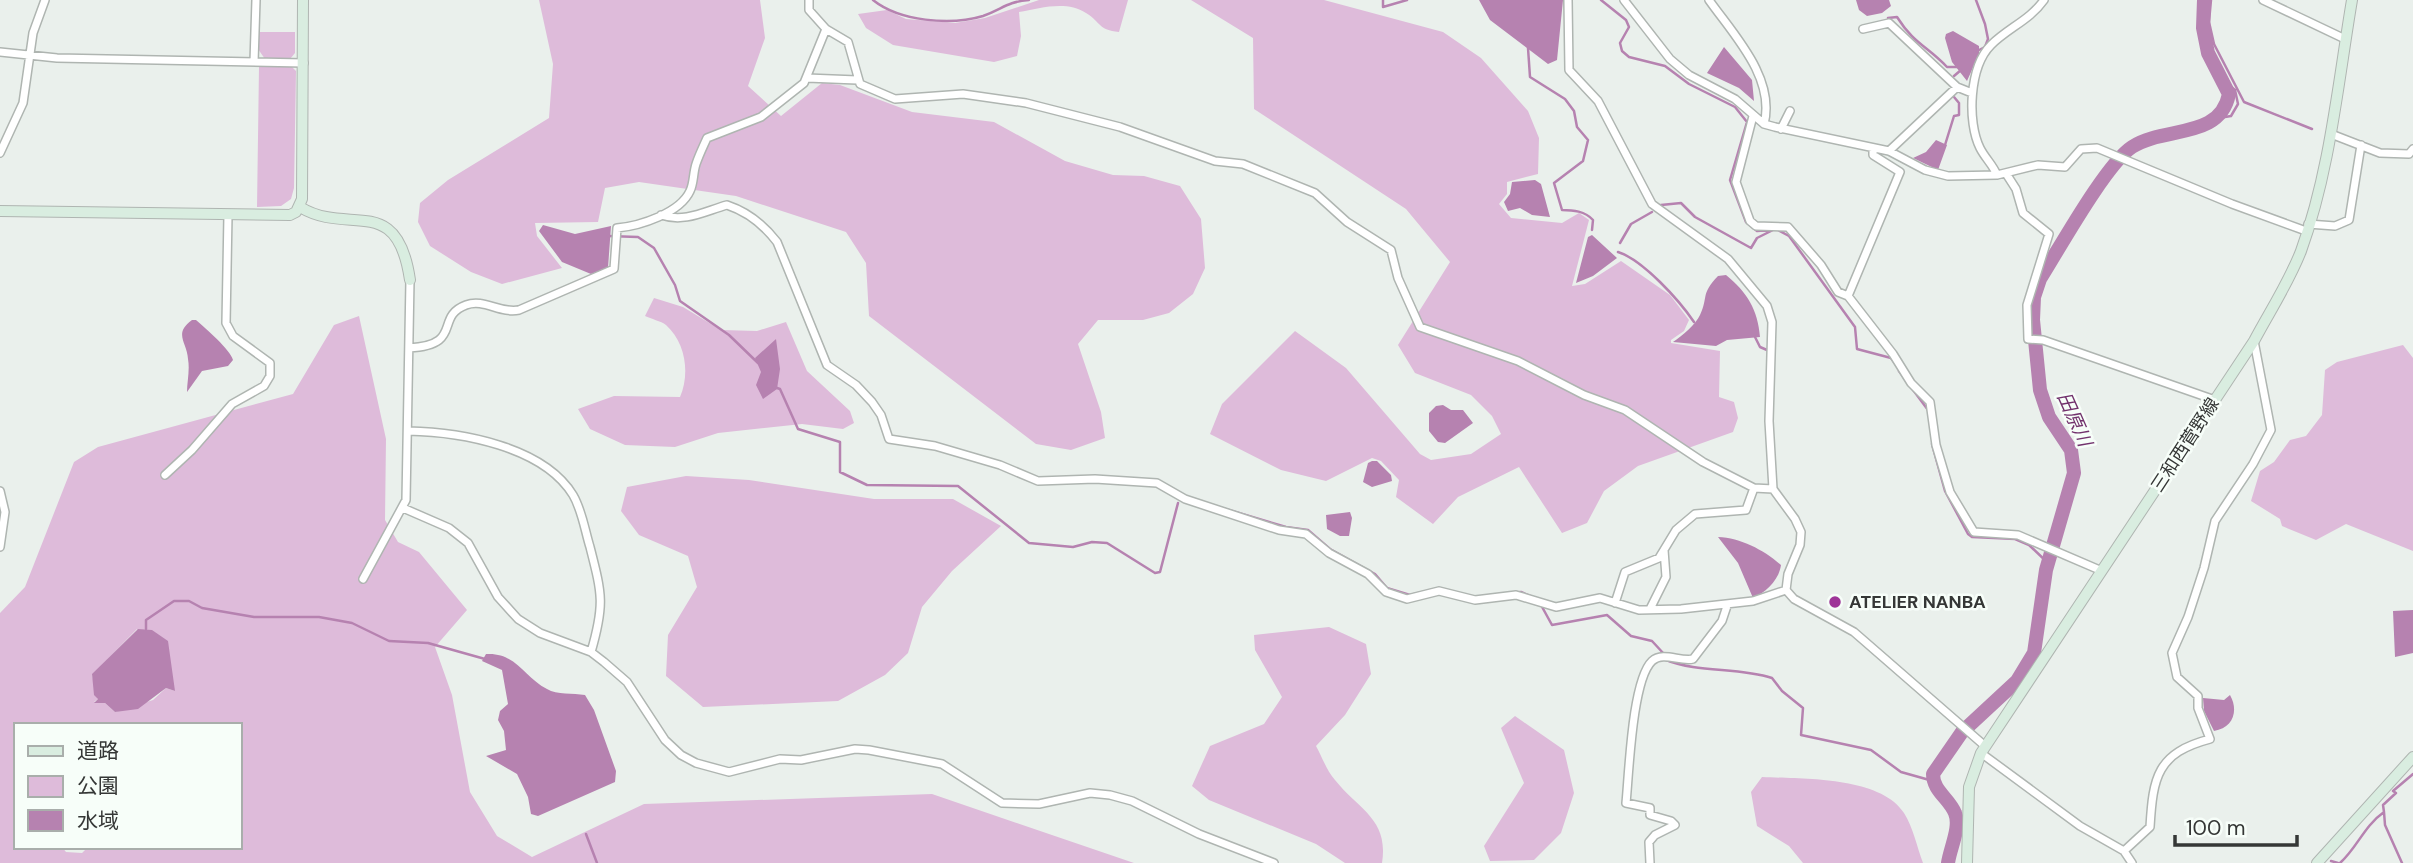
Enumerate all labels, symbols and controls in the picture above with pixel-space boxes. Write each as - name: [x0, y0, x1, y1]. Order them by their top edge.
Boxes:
- water label: 田原川: [2052, 388, 2098, 452]
- street label: 三和西菅野線: [2146, 393, 2224, 497]
- place label: ATELIER NANBA: [1849, 590, 1986, 614]
- marker: ATELIER NANBA: [1827, 594, 1843, 610]
- legend: [14, 723, 242, 849]
- text: 道路: [77, 737, 119, 765]
- text: 公園: [77, 772, 119, 800]
- scale bar: [2175, 804, 2298, 848]
- text: 水域: [77, 807, 119, 835]
- text: 100 m: [2186, 814, 2246, 842]

